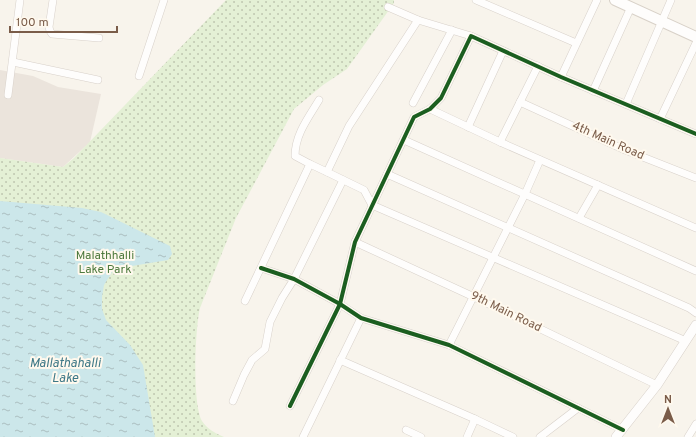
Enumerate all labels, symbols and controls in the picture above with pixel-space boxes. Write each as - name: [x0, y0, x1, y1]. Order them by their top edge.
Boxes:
- scale bar: [10, 8, 117, 34]
- text: 100 m: [16, 15, 49, 31]
- street label: 4th Main Road: [569, 118, 647, 164]
- park label: Malathhalli Lake Park: [76, 248, 134, 278]
- street label: 9th Main Road: [468, 288, 544, 336]
- water label: Mallathahalli Lake: [29, 356, 101, 387]
- north arrow: [648, 389, 688, 429]
- text: N: [664, 393, 672, 407]

